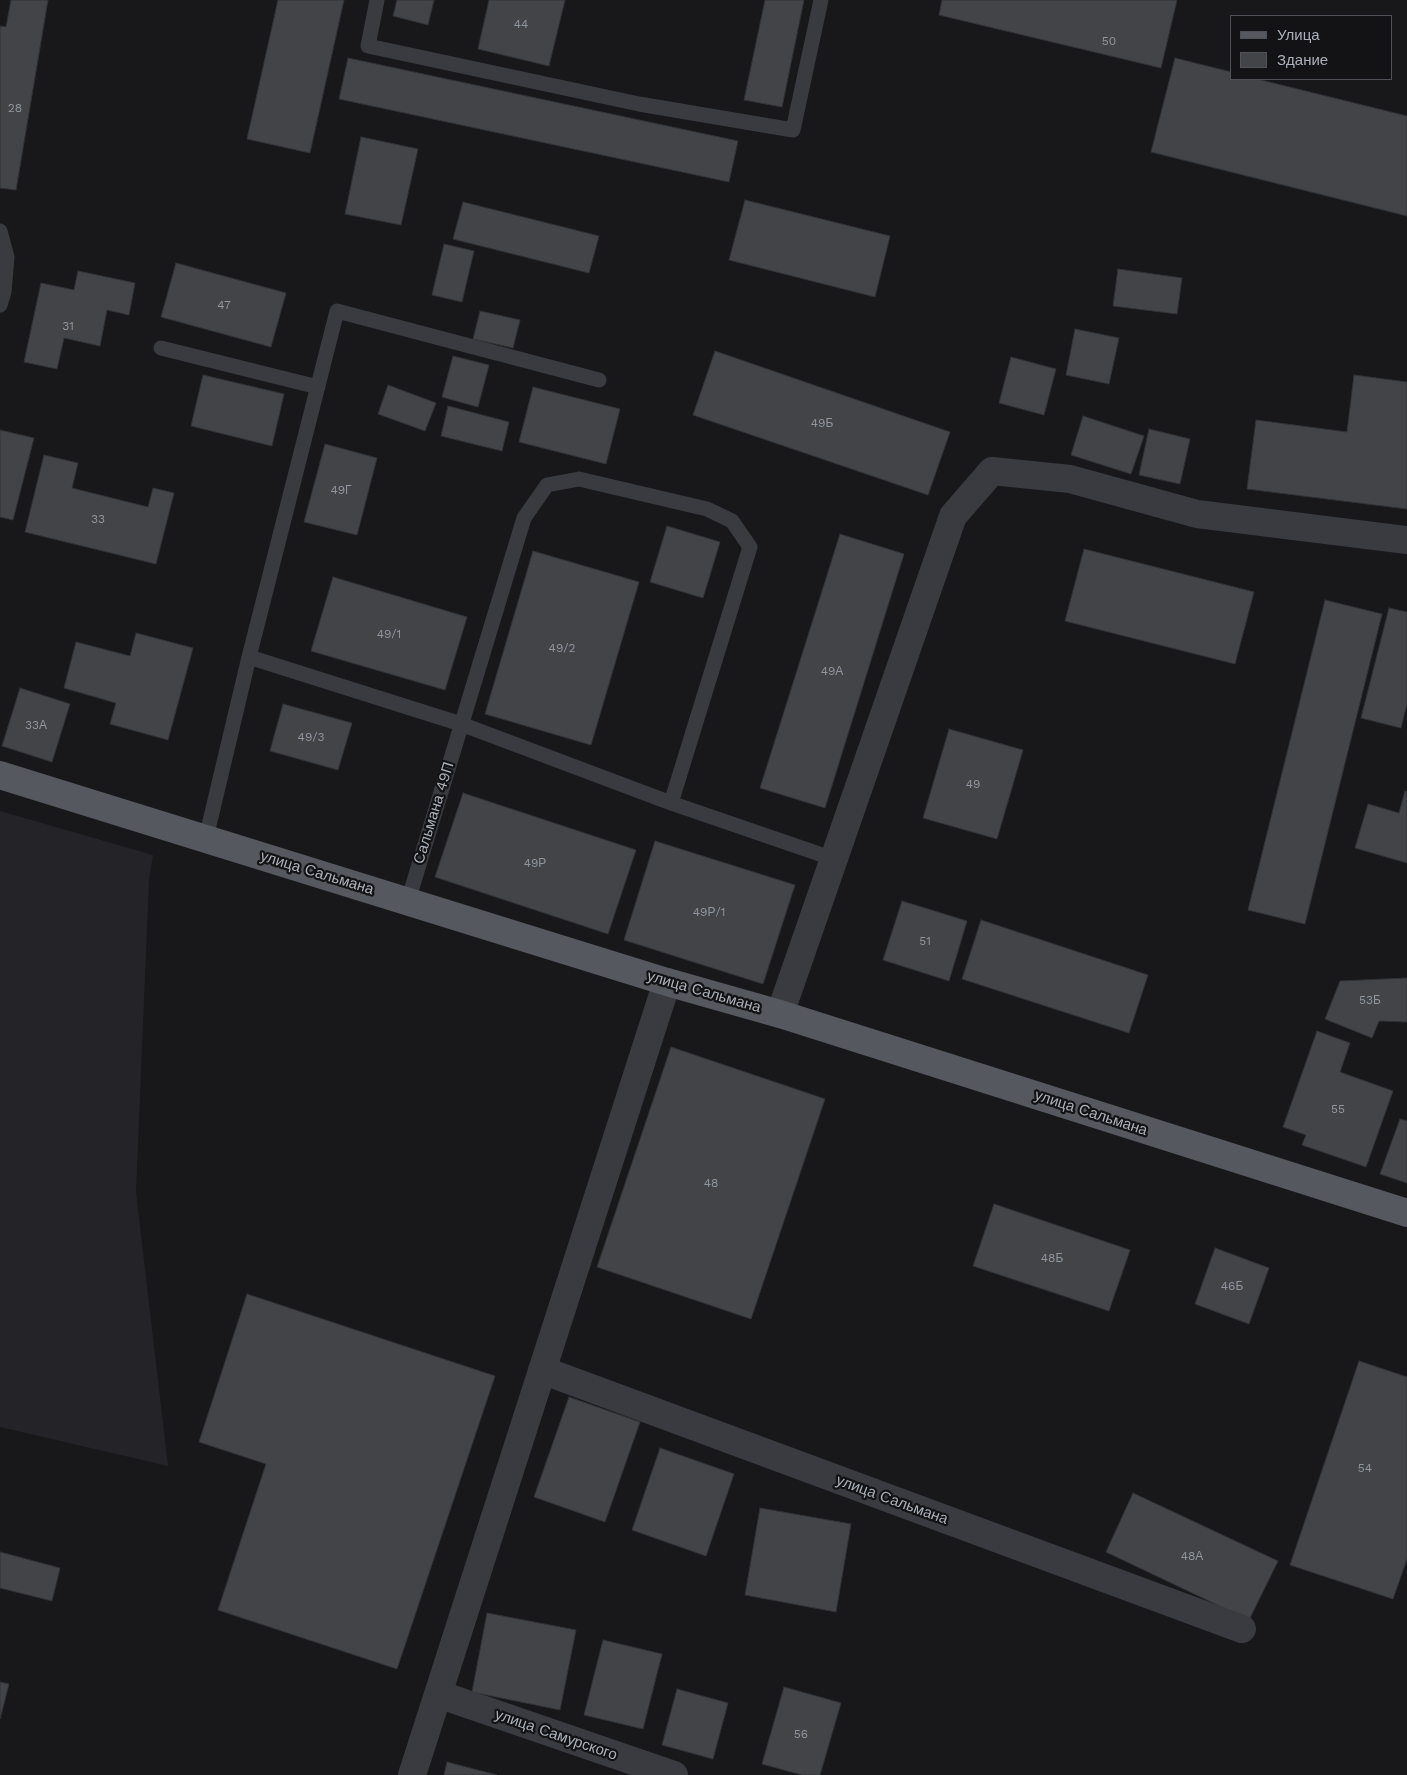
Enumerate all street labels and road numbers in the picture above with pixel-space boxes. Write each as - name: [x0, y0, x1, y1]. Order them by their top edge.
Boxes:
- street label: Сальмана 49П: [410, 760, 458, 866]
- street label: улица Сальмана: [258, 847, 376, 899]
- street label: улица Сальмана: [645, 967, 763, 1017]
- street label: улица Сальмана: [1032, 1086, 1150, 1140]
- street label: улица Сальмана: [834, 1471, 950, 1529]
- street label: улица Самурского: [493, 1706, 619, 1764]

